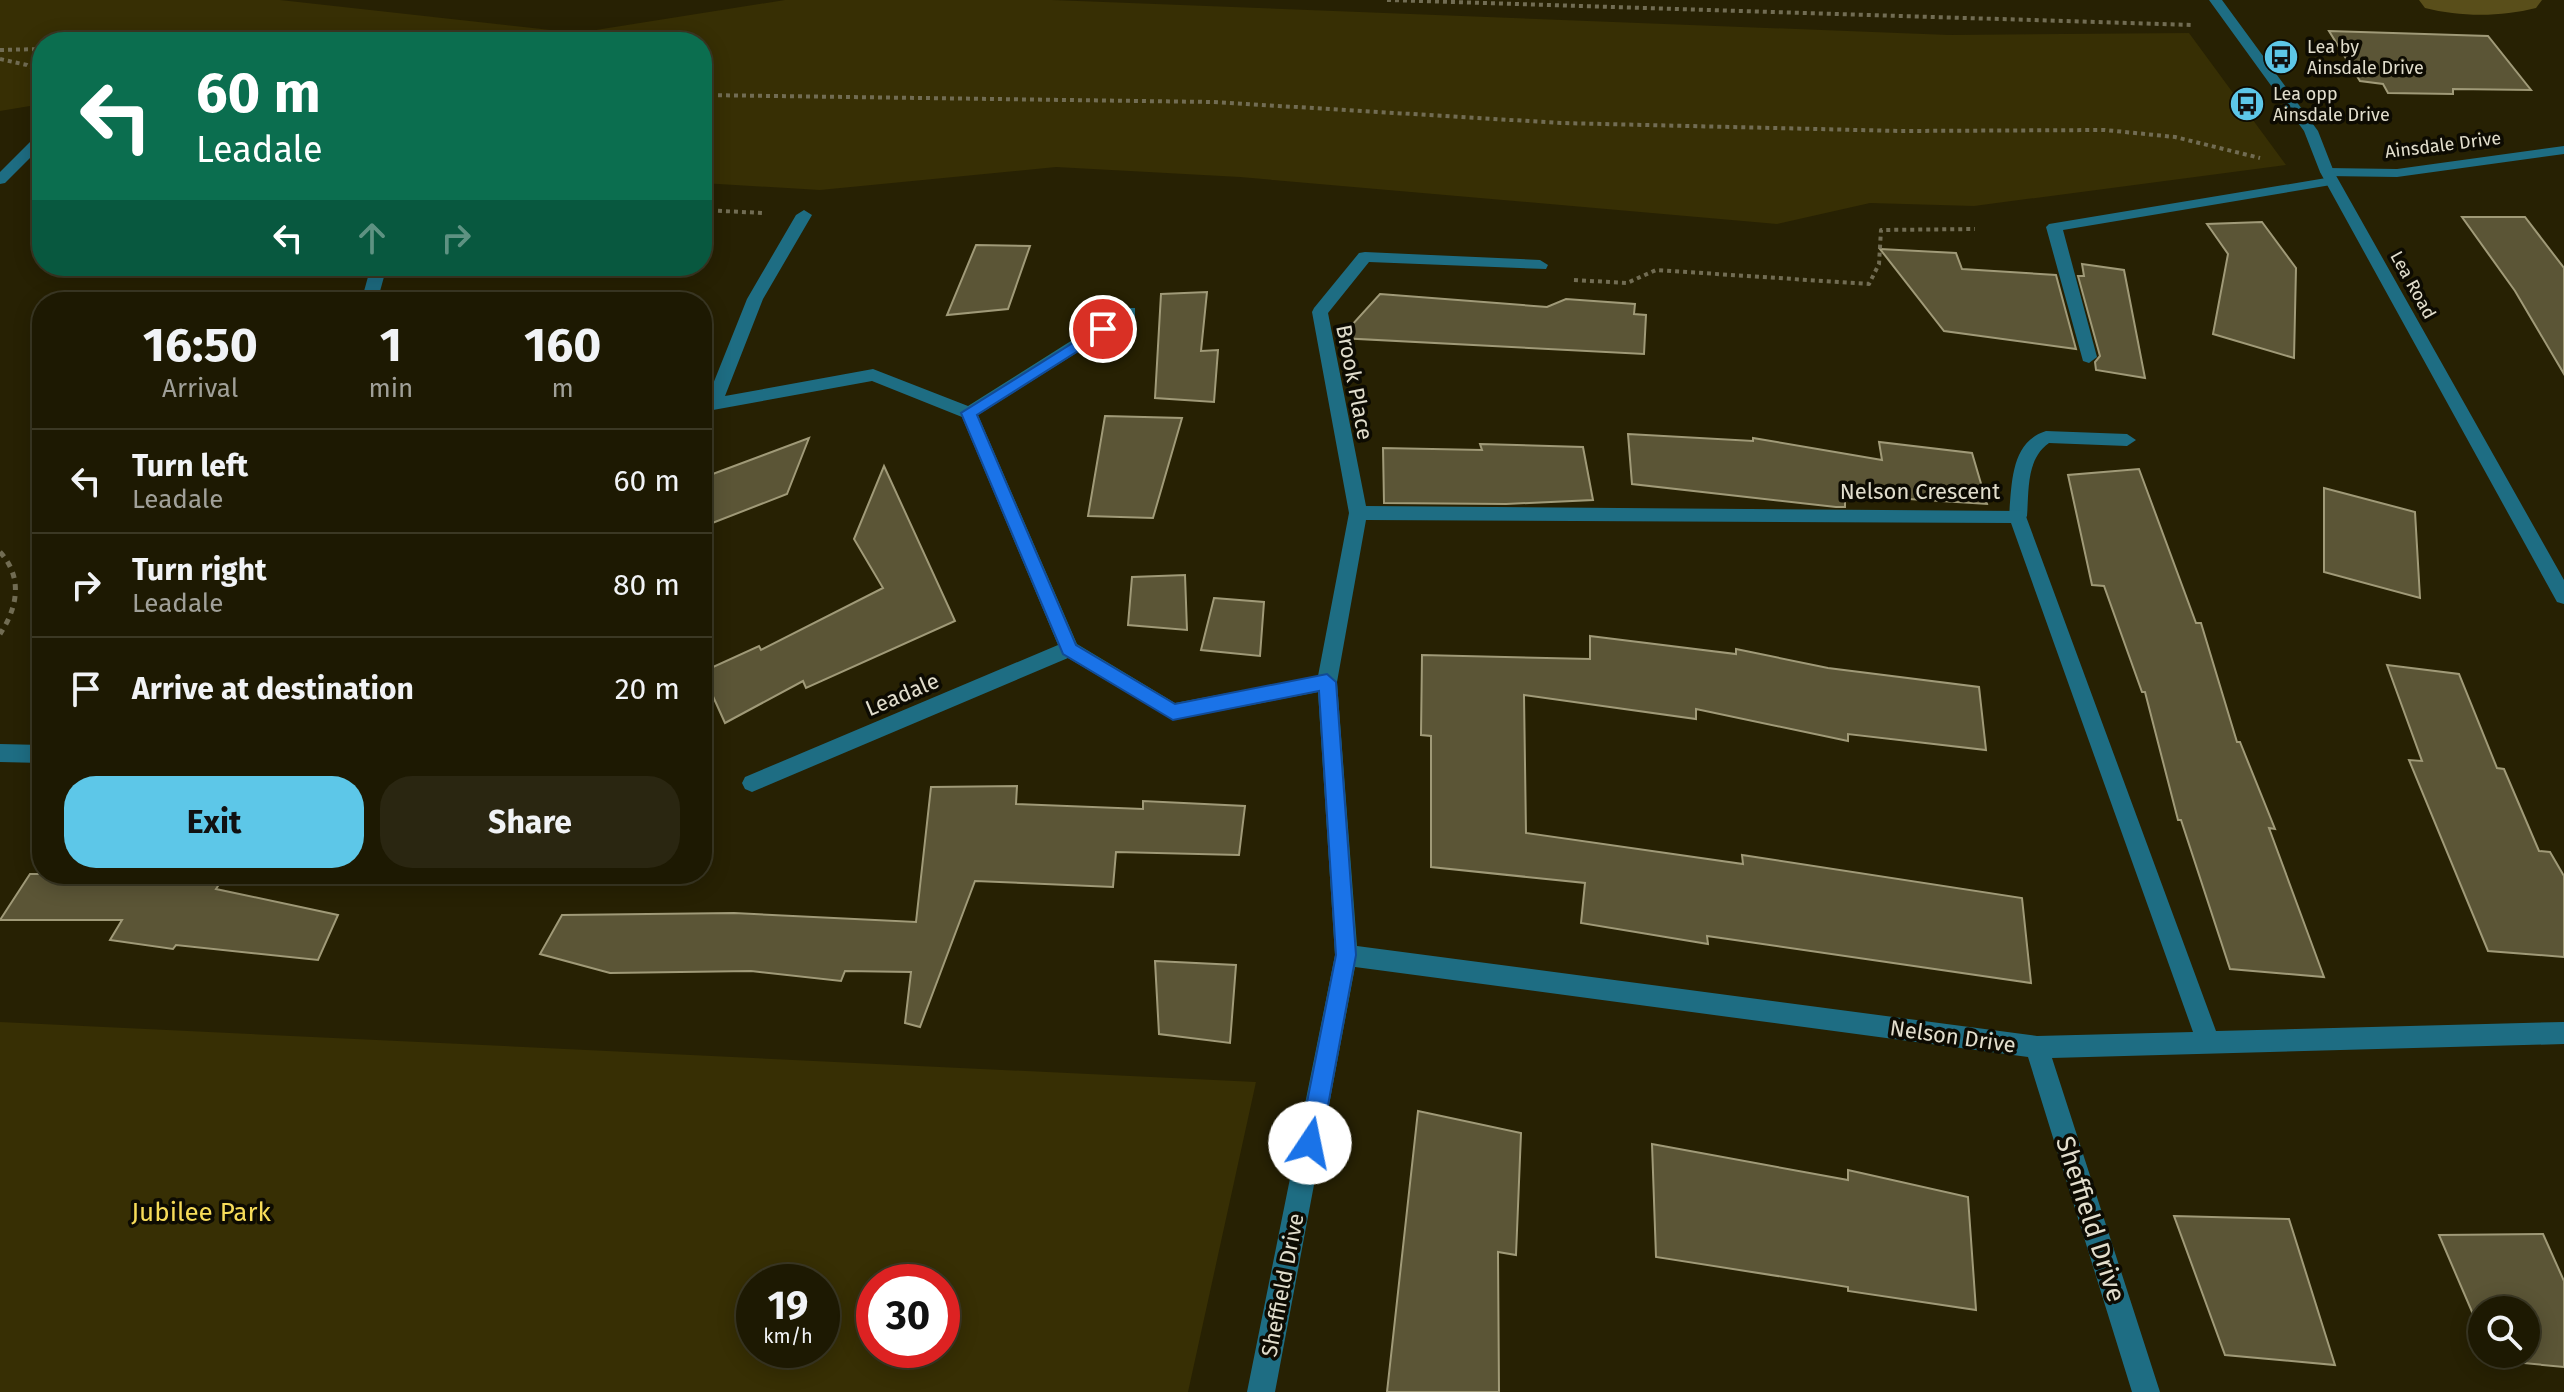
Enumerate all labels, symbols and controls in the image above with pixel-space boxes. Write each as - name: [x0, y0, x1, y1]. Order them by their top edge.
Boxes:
- place label: Lea by Ainsdale Drive: [2307, 36, 2424, 79]
- bus stop icon: Lea by Ainsdale Drive: [2262, 38, 2300, 76]
- text: 60 m: [196, 60, 321, 127]
- icon: left: [64, 64, 168, 168]
- place label: Lea opp Ainsdale Drive: [2273, 83, 2390, 126]
- bus stop icon: Lea opp Ainsdale Drive: [2228, 85, 2266, 123]
- street label: Ainsdale Drive: [2384, 127, 2502, 163]
- text: Leadale: [196, 128, 323, 172]
- icon: left: [266, 216, 310, 260]
- icon: ahead: [350, 216, 394, 260]
- icon: right: [434, 216, 478, 260]
- street label: Lea Road: [2385, 247, 2441, 323]
- pin: [1069, 295, 1137, 363]
- icon: arrive: [1081, 307, 1125, 351]
- text: 16:50: [143, 316, 258, 374]
- text: 1: [380, 316, 402, 374]
- text: 160: [524, 316, 601, 374]
- street label: Brook Place: [1330, 322, 1379, 442]
- text: Arrival: [162, 373, 238, 404]
- text: min: [368, 373, 413, 404]
- text: m: [551, 373, 574, 404]
- text: Turn left: [132, 448, 248, 484]
- icon: left: [64, 459, 108, 503]
- text: 60 m: [614, 463, 680, 499]
- street label: Nelson Crescent: [1840, 478, 2000, 505]
- text: Leadale: [132, 484, 223, 515]
- text: Turn right: [132, 552, 267, 588]
- icon: right: [64, 563, 108, 607]
- text: 80 m: [613, 567, 680, 603]
- text: Leadale: [132, 588, 223, 619]
- icon: arrive: [64, 667, 108, 711]
- street label: Leadale: [861, 667, 943, 722]
- text: Arrive at destination: [132, 671, 414, 707]
- text: 20 m: [615, 671, 680, 707]
- button: Exit: [64, 776, 364, 868]
- button: Share: [380, 776, 680, 868]
- street label: Nelson Drive: [1888, 1014, 2018, 1059]
- position arrow: [1268, 1101, 1352, 1185]
- street label: Sheffield Drive: [2049, 1132, 2132, 1306]
- park label: Jubilee Park: [131, 1197, 272, 1228]
- street label: Sheffield Drive: [1255, 1211, 1310, 1359]
- speed limit sign: 30: [856, 1264, 960, 1368]
- text: 19: [768, 1282, 808, 1330]
- map controls: [2468, 1296, 2540, 1368]
- button: search: [2468, 1296, 2540, 1368]
- text: km/h: [763, 1324, 813, 1348]

